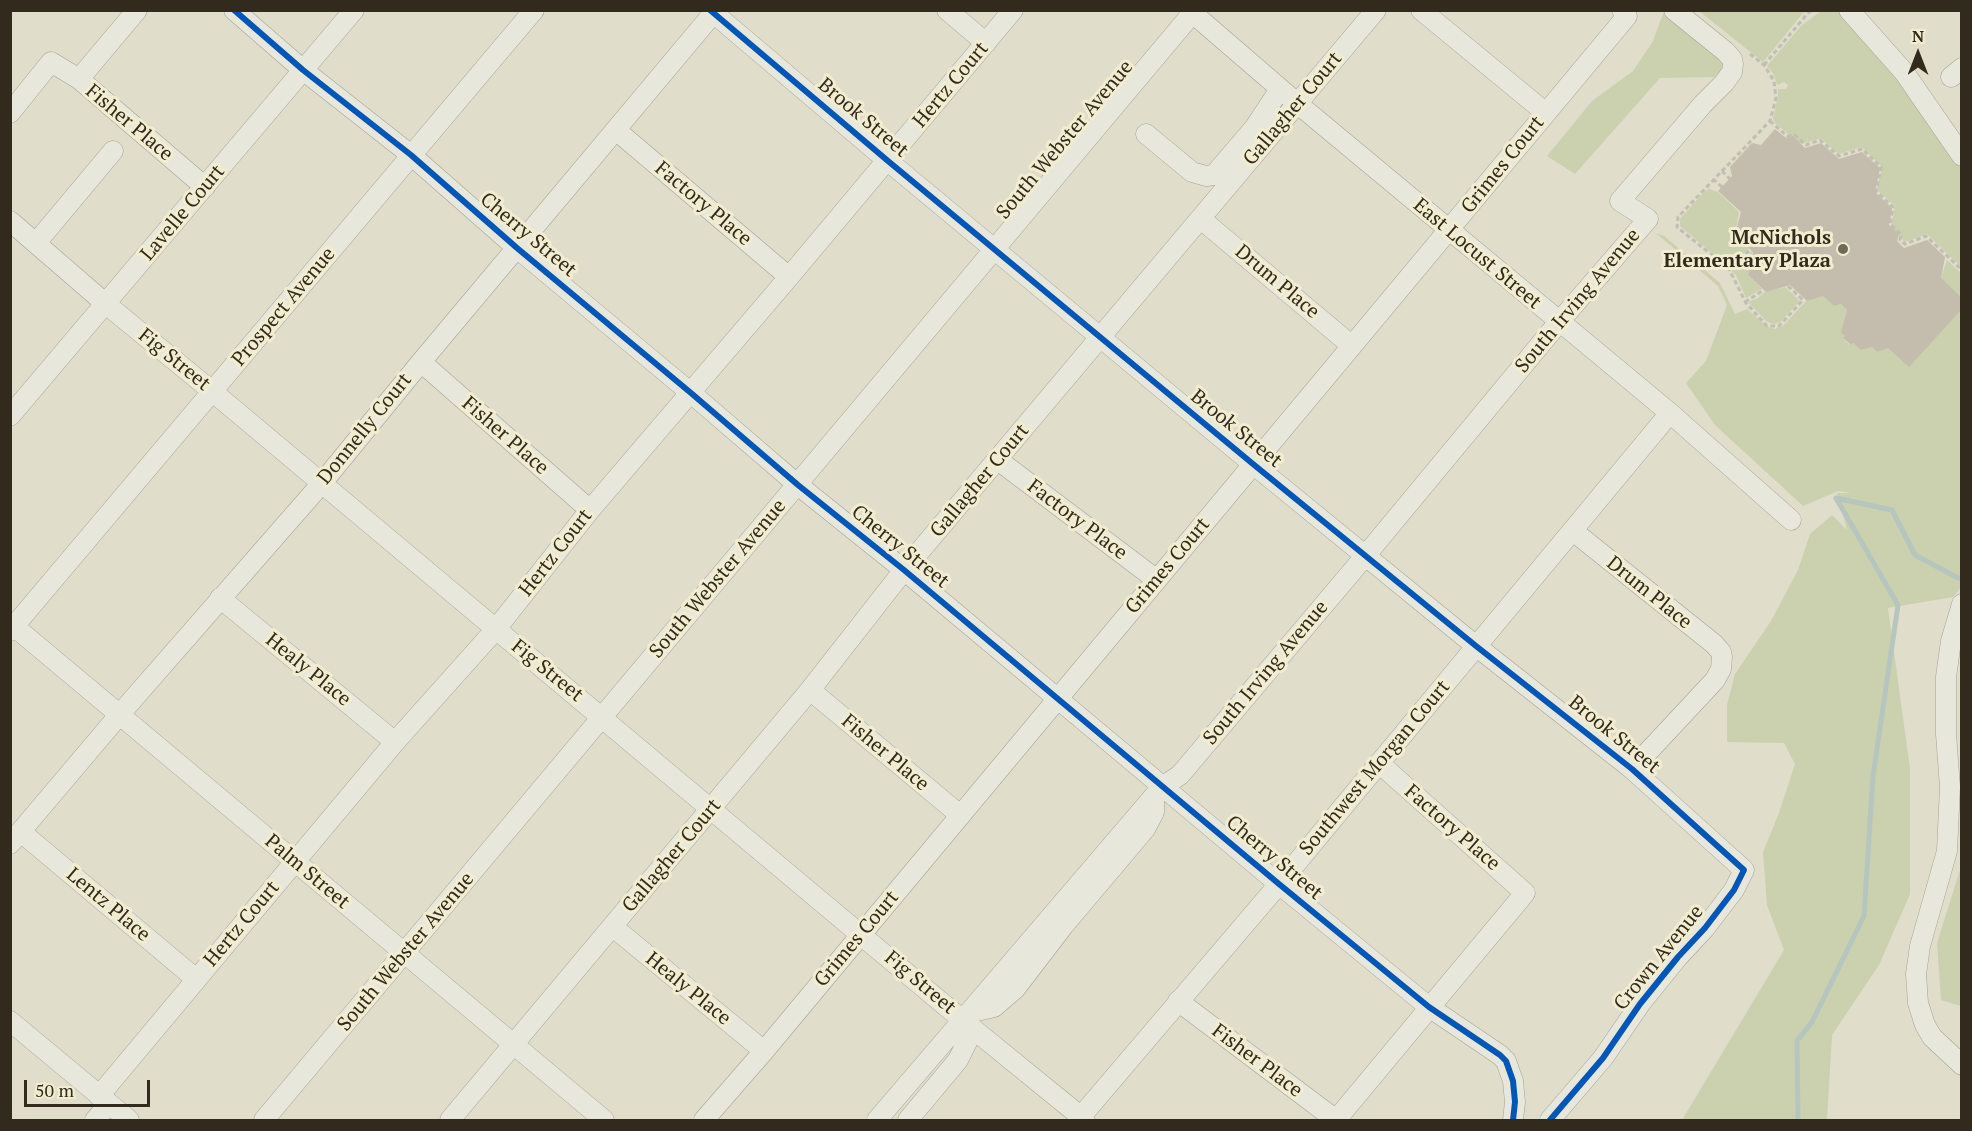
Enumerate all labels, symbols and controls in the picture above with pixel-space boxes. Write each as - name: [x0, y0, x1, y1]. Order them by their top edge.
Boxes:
- north arrow: [1888, 24, 1948, 84]
- text: N: [1912, 25, 1924, 47]
- street label: Hertz Court: [908, 37, 994, 133]
- street label: Gallagher Court: [1239, 47, 1347, 171]
- street label: South Webster Avenue: [992, 56, 1138, 224]
- street label: Brook Street: [813, 73, 913, 163]
- street label: Fisher Place: [80, 79, 178, 167]
- street label: Grimes Court: [1456, 111, 1550, 219]
- street label: Factory Place: [650, 157, 756, 251]
- street label: Lavelle Court: [136, 160, 230, 266]
- street label: Cherry Street: [475, 188, 581, 282]
- street label: East Locust Street: [1408, 193, 1546, 315]
- street label: South Irving Avenue: [1511, 224, 1645, 378]
- place label: McNichols Elementary Plaza: [1664, 226, 1831, 273]
- street label: Drum Place: [1230, 240, 1324, 324]
- marker: McNichols Elementary Plaza: [1836, 242, 1850, 256]
- street label: Prospect Avenue: [227, 243, 341, 371]
- street label: Fig Street: [133, 324, 215, 396]
- street label: Donnelly Court: [313, 369, 417, 489]
- street label: Brook Street: [1185, 385, 1287, 473]
- street label: Fisher Place: [457, 392, 553, 480]
- street label: Gallagher Court: [926, 419, 1034, 543]
- street label: Factory Place: [1022, 475, 1132, 565]
- street label: South Webster Avenue: [645, 495, 791, 663]
- street label: Cherry Street: [846, 500, 954, 594]
- street label: Hertz Court: [514, 504, 598, 602]
- street label: Grimes Court: [1121, 513, 1215, 619]
- street label: Drum Place: [1602, 551, 1696, 635]
- street label: South Irving Avenue: [1199, 596, 1333, 750]
- street label: Healy Place: [261, 628, 355, 712]
- street label: Fig Street: [506, 635, 588, 707]
- street label: Southwest Morgan Court: [1295, 676, 1455, 860]
- street label: Brook Street: [1563, 691, 1665, 779]
- street label: Fisher Place: [836, 709, 934, 797]
- street label: Factory Place: [1399, 780, 1505, 876]
- street label: Gallagher Court: [618, 794, 726, 918]
- street label: Cherry Street: [1221, 811, 1327, 905]
- street label: Palm Street: [260, 830, 354, 914]
- street label: Lentz Place: [61, 863, 155, 947]
- street label: South Webster Avenue: [333, 868, 479, 1036]
- street label: Hertz Court: [199, 876, 285, 972]
- street label: Grimes Court: [810, 886, 904, 992]
- street label: Crown Avenue: [1609, 901, 1709, 1015]
- street label: Fig Street: [879, 946, 961, 1020]
- street label: Healy Place: [641, 947, 735, 1031]
- street label: Fisher Place: [1207, 1019, 1307, 1103]
- scale bar: [27, 1068, 153, 1106]
- text: 50 m: [35, 1078, 74, 1102]

